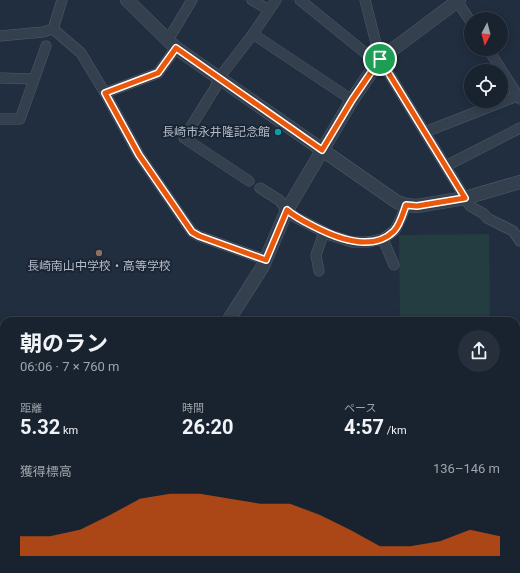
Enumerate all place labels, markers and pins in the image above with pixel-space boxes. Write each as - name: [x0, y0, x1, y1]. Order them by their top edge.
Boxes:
- pin: [363, 42, 397, 76]
- place label: 長崎市永井隆記念館: [162, 125, 270, 139]
- marker: 長崎市永井隆記念館: [273, 127, 283, 137]
- marker: 長崎南山中学校・高等学校: [94, 248, 104, 258]
- place label: 長崎南山中学校・高等学校: [27, 259, 171, 273]

